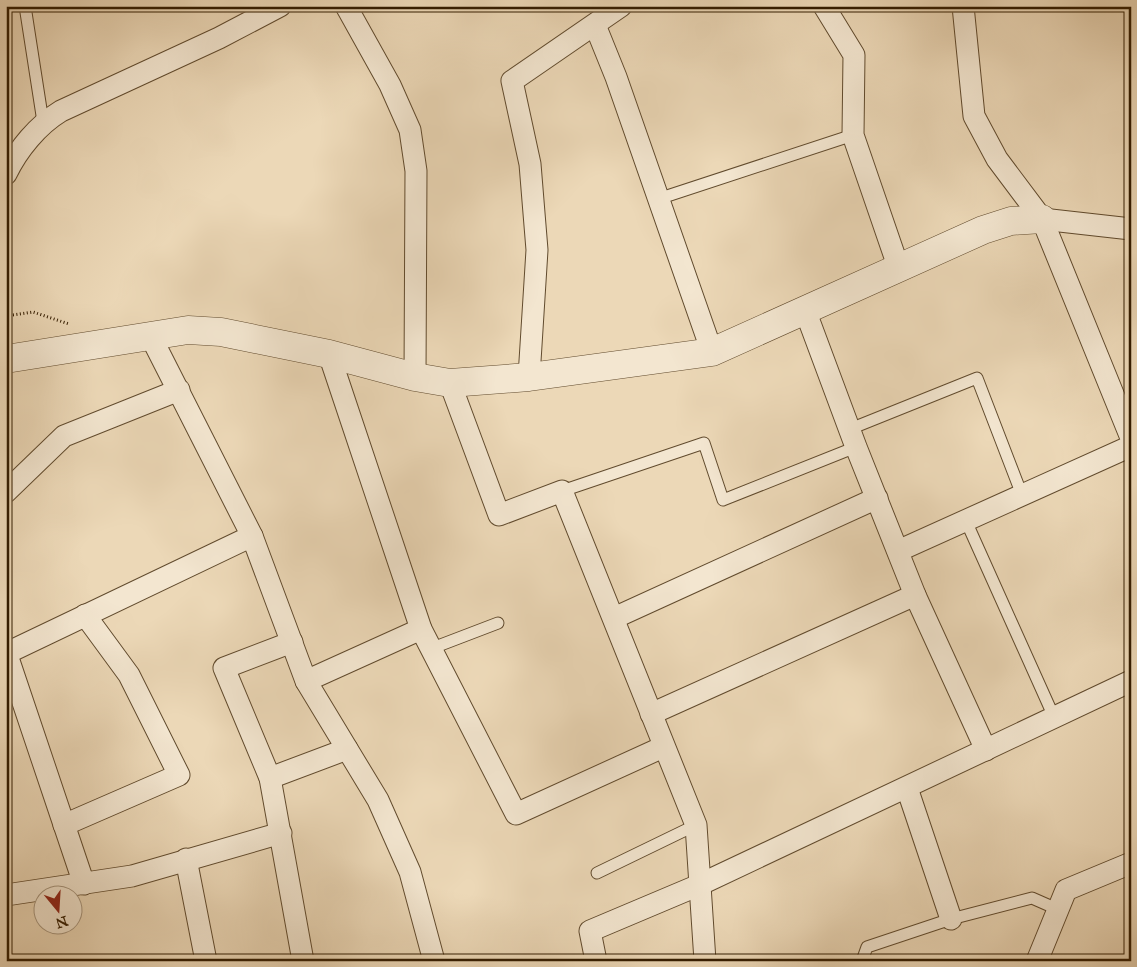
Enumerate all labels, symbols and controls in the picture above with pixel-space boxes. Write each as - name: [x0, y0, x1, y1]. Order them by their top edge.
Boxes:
- north arrow: [32, 884, 82, 934]
- text: N: [53, 912, 70, 932]

